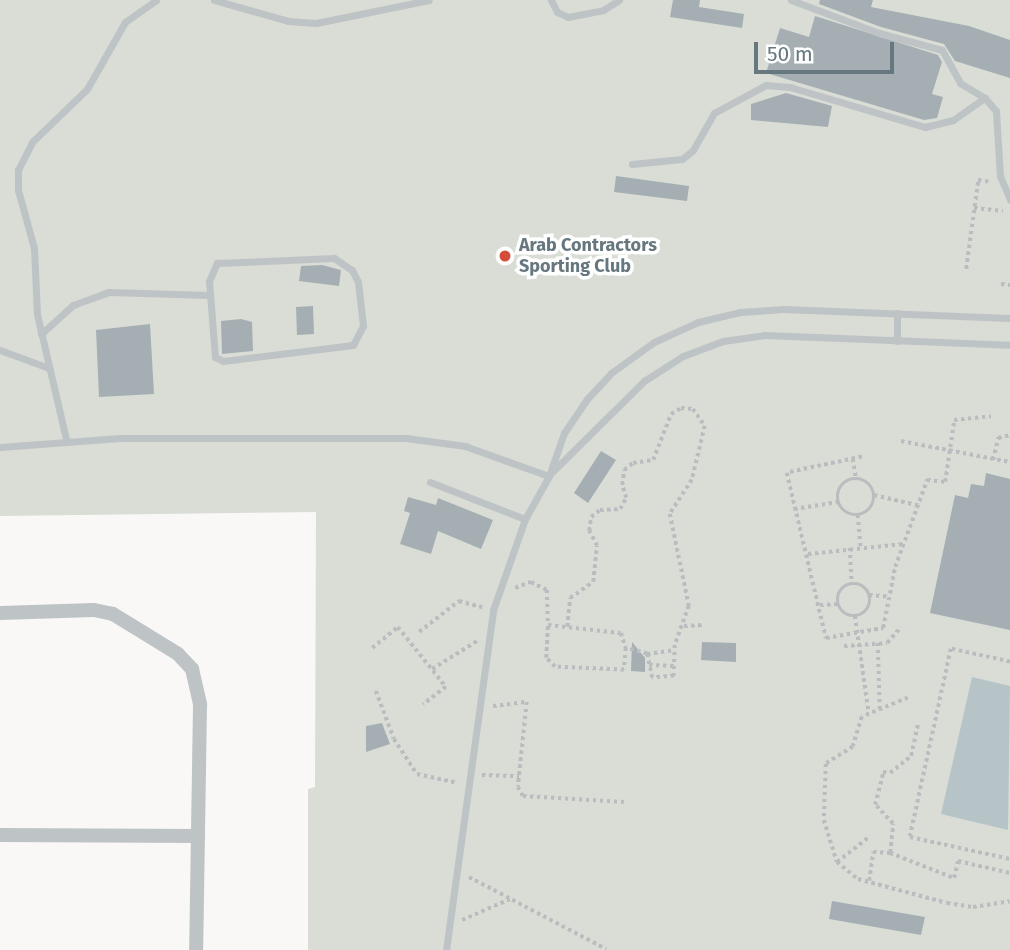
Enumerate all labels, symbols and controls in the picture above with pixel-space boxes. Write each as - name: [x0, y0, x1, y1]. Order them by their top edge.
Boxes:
- scale bar: [758, 28, 898, 72]
- text: 50 m: [767, 41, 813, 67]
- place label: Arab Contractors Sporting Club: [519, 235, 657, 278]
- marker: Arab Contractors Sporting Club: [497, 248, 513, 264]

